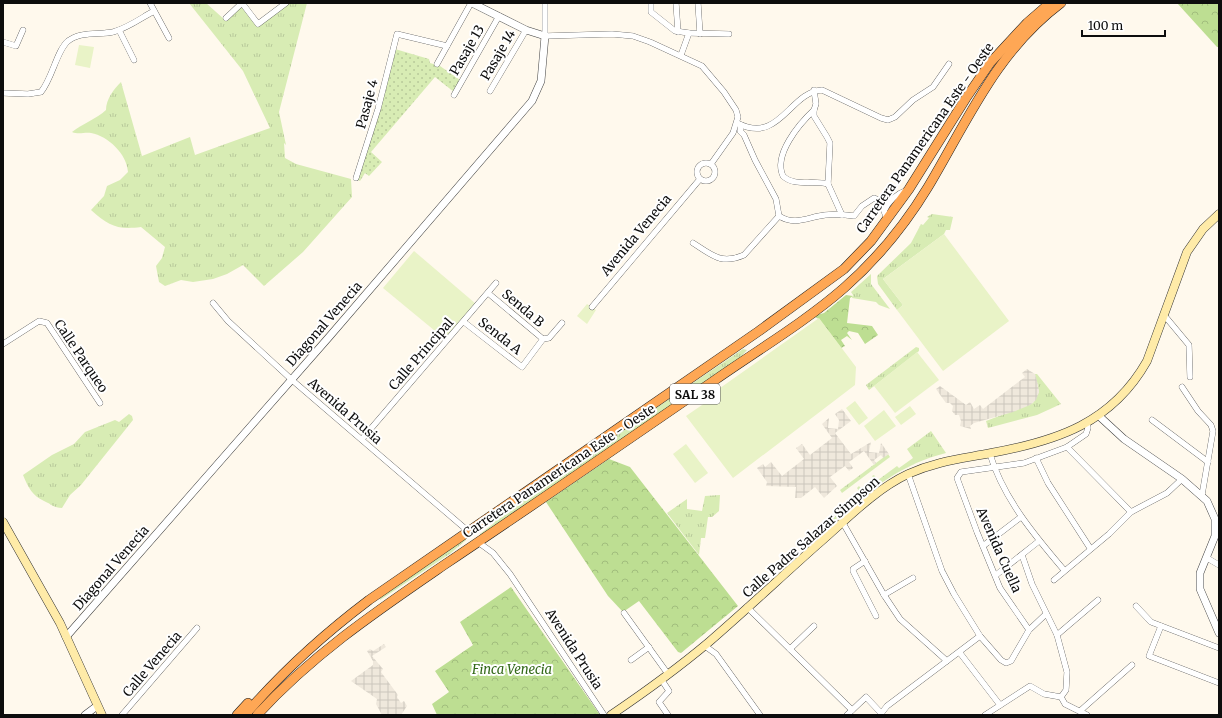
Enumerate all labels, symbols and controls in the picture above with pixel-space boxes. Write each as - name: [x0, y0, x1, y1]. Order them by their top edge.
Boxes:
- scale bar: [1082, 12, 1165, 38]
- text: 100 m: [1088, 18, 1123, 33]
- street label: Pasaje 13: [446, 22, 488, 78]
- street label: Pasaje 14: [477, 27, 519, 83]
- street label: Carretera Panamericana Este - Oeste: [853, 39, 998, 236]
- street label: Pasaje 4: [352, 77, 382, 131]
- street label: Avenida Venecia: [596, 191, 675, 280]
- street label: Diagonal Venecia: [282, 278, 366, 370]
- street label: Senda B: [498, 285, 548, 331]
- street label: Calle Principal: [385, 314, 457, 394]
- street label: Senda A: [475, 314, 526, 359]
- street label: Calle Parqueo: [50, 316, 112, 396]
- street label: Avenida Prusia: [304, 373, 386, 448]
- road number: SAL 38: [670, 384, 720, 404]
- street label: Carretera Panamericana Este - Oeste: [460, 400, 659, 542]
- street label: Calle Padre Salazar Simpson: [739, 473, 883, 601]
- street label: Avenida Cuella: [972, 504, 1025, 595]
- street label: Diagonal Venecia: [69, 522, 153, 614]
- street label: Avenida Prusia: [541, 605, 606, 693]
- street label: Calle Venecia: [119, 628, 185, 700]
- park label: Finca Venecia: [471, 661, 552, 678]

